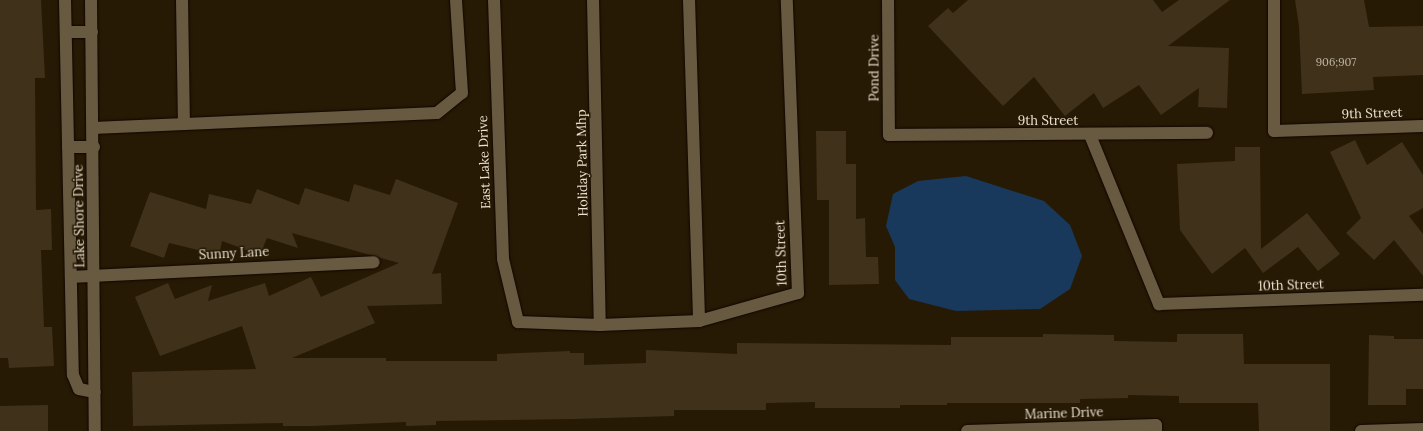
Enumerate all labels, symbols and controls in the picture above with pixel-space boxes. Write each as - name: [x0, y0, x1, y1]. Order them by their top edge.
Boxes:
- street label: Pond Drive: [867, 35, 883, 101]
- house number: 906;907: [1316, 55, 1356, 69]
- street label: 9th Street: [1341, 105, 1403, 123]
- street label: Holiday Park Mhp: [574, 109, 592, 217]
- street label: 9th Street: [1018, 113, 1078, 129]
- street label: East Lake Drive: [476, 115, 494, 209]
- street label: Lake Shore Drive: [71, 164, 89, 268]
- street label: 10th Street: [773, 220, 791, 286]
- street label: Sunny Lane: [198, 244, 270, 264]
- street label: 10th Street: [1258, 277, 1324, 295]
- street label: Marine Drive: [1024, 405, 1104, 423]

